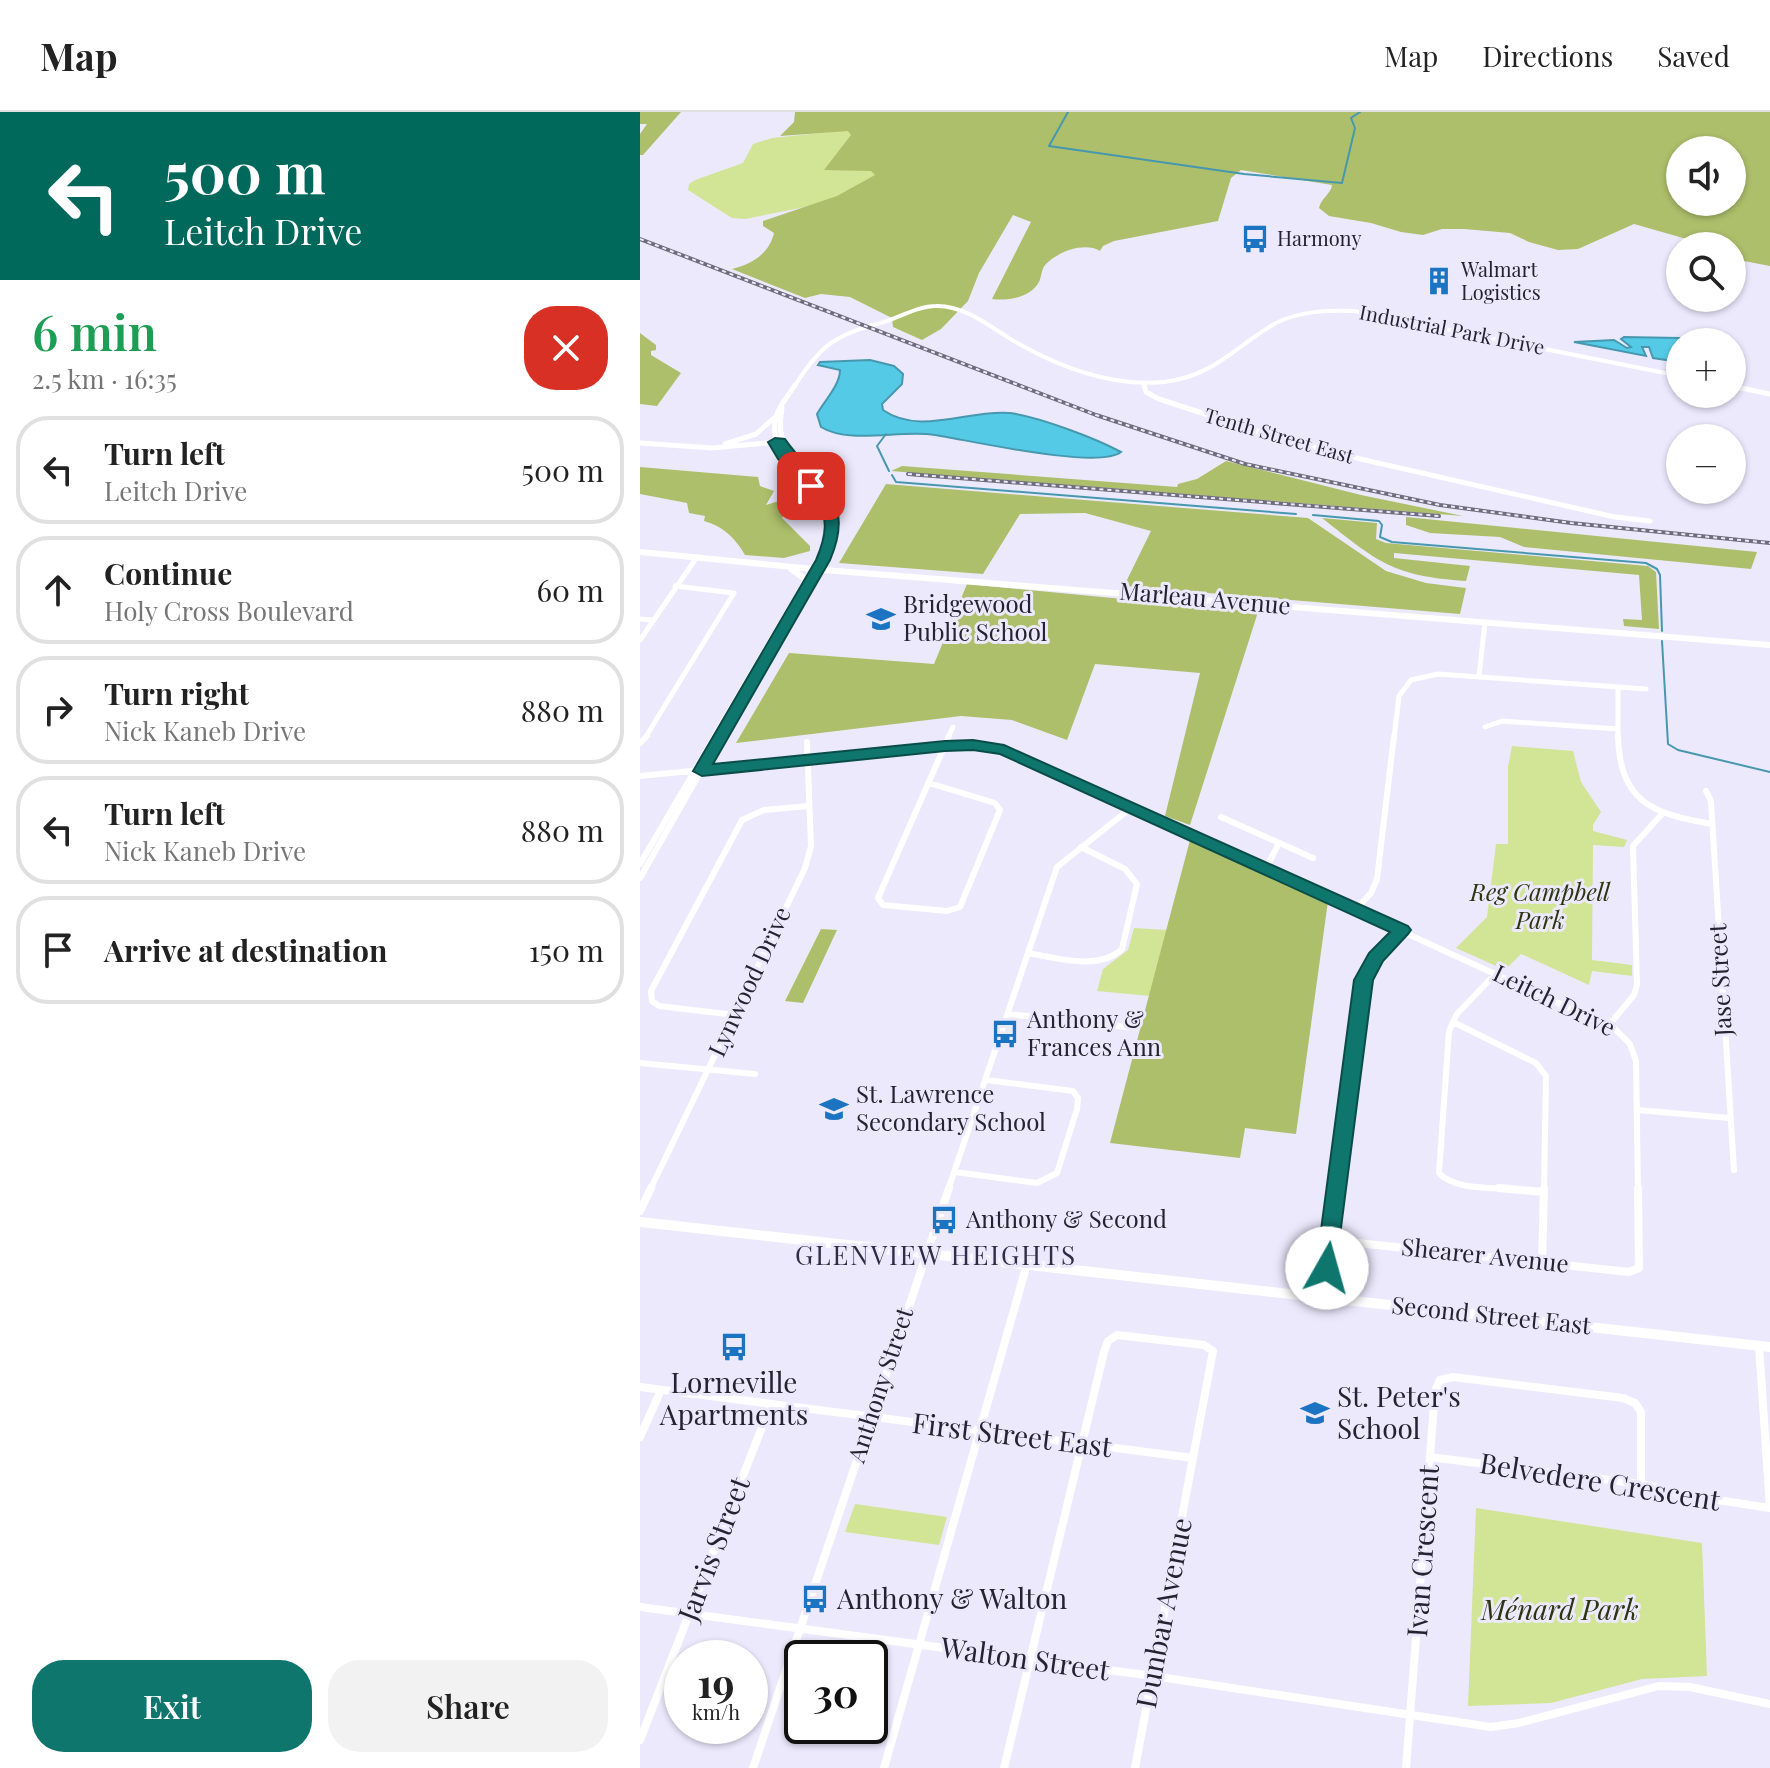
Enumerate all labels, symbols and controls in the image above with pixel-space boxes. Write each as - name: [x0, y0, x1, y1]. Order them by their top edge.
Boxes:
- text: Map: [40, 30, 117, 81]
- text: Map: [1384, 37, 1438, 74]
- text: Directions: [1482, 37, 1613, 74]
- text: Saved: [1657, 37, 1730, 74]
- text: 500 m: [164, 134, 326, 209]
- map controls: [1666, 136, 1746, 504]
- button: sound: [1666, 136, 1746, 216]
- icon: left: [32, 144, 136, 248]
- text: Leitch Drive: [164, 206, 362, 254]
- bus stop icon: Harmony: [1240, 224, 1270, 254]
- place label: Harmony: [1277, 224, 1361, 251]
- button: search: [1666, 232, 1746, 312]
- place label: Walmart Logistics: [1460, 255, 1541, 305]
- building icon: Walmart Logistics: [1424, 266, 1454, 296]
- street label: Industrial Park Drive: [1357, 297, 1547, 360]
- text: 6 min: [32, 299, 157, 363]
- button: close: [524, 306, 608, 390]
- button: +: [1666, 328, 1746, 408]
- text: 2.5 km · 16:35: [32, 361, 177, 396]
- street label: Tenth Street East: [1202, 400, 1358, 469]
- button: −: [1666, 424, 1746, 504]
- text: Turn left: [104, 433, 225, 473]
- icon: left: [36, 448, 80, 492]
- text: 500 m: [521, 450, 604, 490]
- pin: [777, 452, 845, 520]
- icon: arrive: [789, 464, 833, 508]
- text: Leitch Drive: [104, 473, 247, 508]
- text: Continue: [104, 553, 232, 593]
- icon: ahead: [36, 568, 80, 612]
- text: 60 m: [536, 570, 604, 610]
- street label: Marleau Avenue: [1118, 574, 1292, 620]
- place label: Bridgewood Public School: [903, 587, 1048, 647]
- text: Holy Cross Boulevard: [104, 593, 354, 628]
- school or university icon: Bridgewood Public School: [866, 604, 896, 634]
- text: Turn right: [104, 673, 249, 713]
- icon: right: [36, 688, 80, 732]
- text: 880 m: [521, 690, 604, 730]
- text: Nick Kaneb Drive: [104, 713, 306, 748]
- text: Turn left: [104, 793, 225, 833]
- icon: left: [36, 808, 80, 852]
- text: 880 m: [521, 810, 604, 850]
- text: Nick Kaneb Drive: [104, 833, 306, 868]
- park label: Reg Campbell Park: [1469, 875, 1611, 935]
- street label: Lynwood Drive: [699, 901, 797, 1061]
- street label: Jase Street: [1700, 923, 1738, 1038]
- icon: arrive: [36, 928, 80, 972]
- text: Arrive at destination: [104, 930, 387, 970]
- text: 150 m: [529, 930, 604, 970]
- street label: Leitch Drive: [1488, 956, 1621, 1043]
- place label: Anthony & Frances Ann: [1026, 1002, 1161, 1062]
- bus stop icon: Anthony & Frances Ann: [990, 1019, 1020, 1049]
- place label: St. Lawrence Secondary School: [856, 1077, 1046, 1137]
- school or university icon: St. Lawrence Secondary School: [819, 1094, 849, 1124]
- place label: Anthony & Second: [965, 1202, 1167, 1234]
- bus stop icon: Anthony & Second: [929, 1205, 959, 1235]
- position arrow: [1285, 1226, 1369, 1310]
- street label: Shearer Avenue: [1400, 1229, 1570, 1279]
- district label: GLENVIEW HEIGHTS: [795, 1237, 1077, 1272]
- street label: Second Street East: [1390, 1288, 1593, 1340]
- street label: Anthony Street: [839, 1302, 919, 1467]
- bus stop icon: Lorneville Apartments: [719, 1332, 749, 1362]
- place label: Lorneville Apartments: [659, 1363, 808, 1432]
- place label: St. Peter's School: [1337, 1377, 1461, 1446]
- school or university icon: St. Peter's School: [1300, 1398, 1330, 1428]
- street label: First Street East: [910, 1403, 1115, 1464]
- street label: Belvedere Crescent: [1477, 1443, 1724, 1518]
- street label: Ivan Crescent: [1397, 1462, 1446, 1638]
- street label: Jarvis Street: [668, 1470, 757, 1627]
- street label: Dunbar Avenue: [1126, 1514, 1199, 1711]
- place label: Anthony & Walton: [836, 1579, 1068, 1616]
- bus stop icon: Anthony & Walton: [800, 1584, 830, 1614]
- park label: Ménard Park: [1480, 1590, 1639, 1627]
- street label: Walton Street: [937, 1627, 1113, 1688]
- speed limit sign: 30: [784, 1640, 888, 1744]
- text: 19: [697, 1655, 735, 1708]
- button: Exit: [32, 1660, 312, 1752]
- button: Share: [328, 1660, 608, 1752]
- text: km/h: [692, 1698, 740, 1725]

